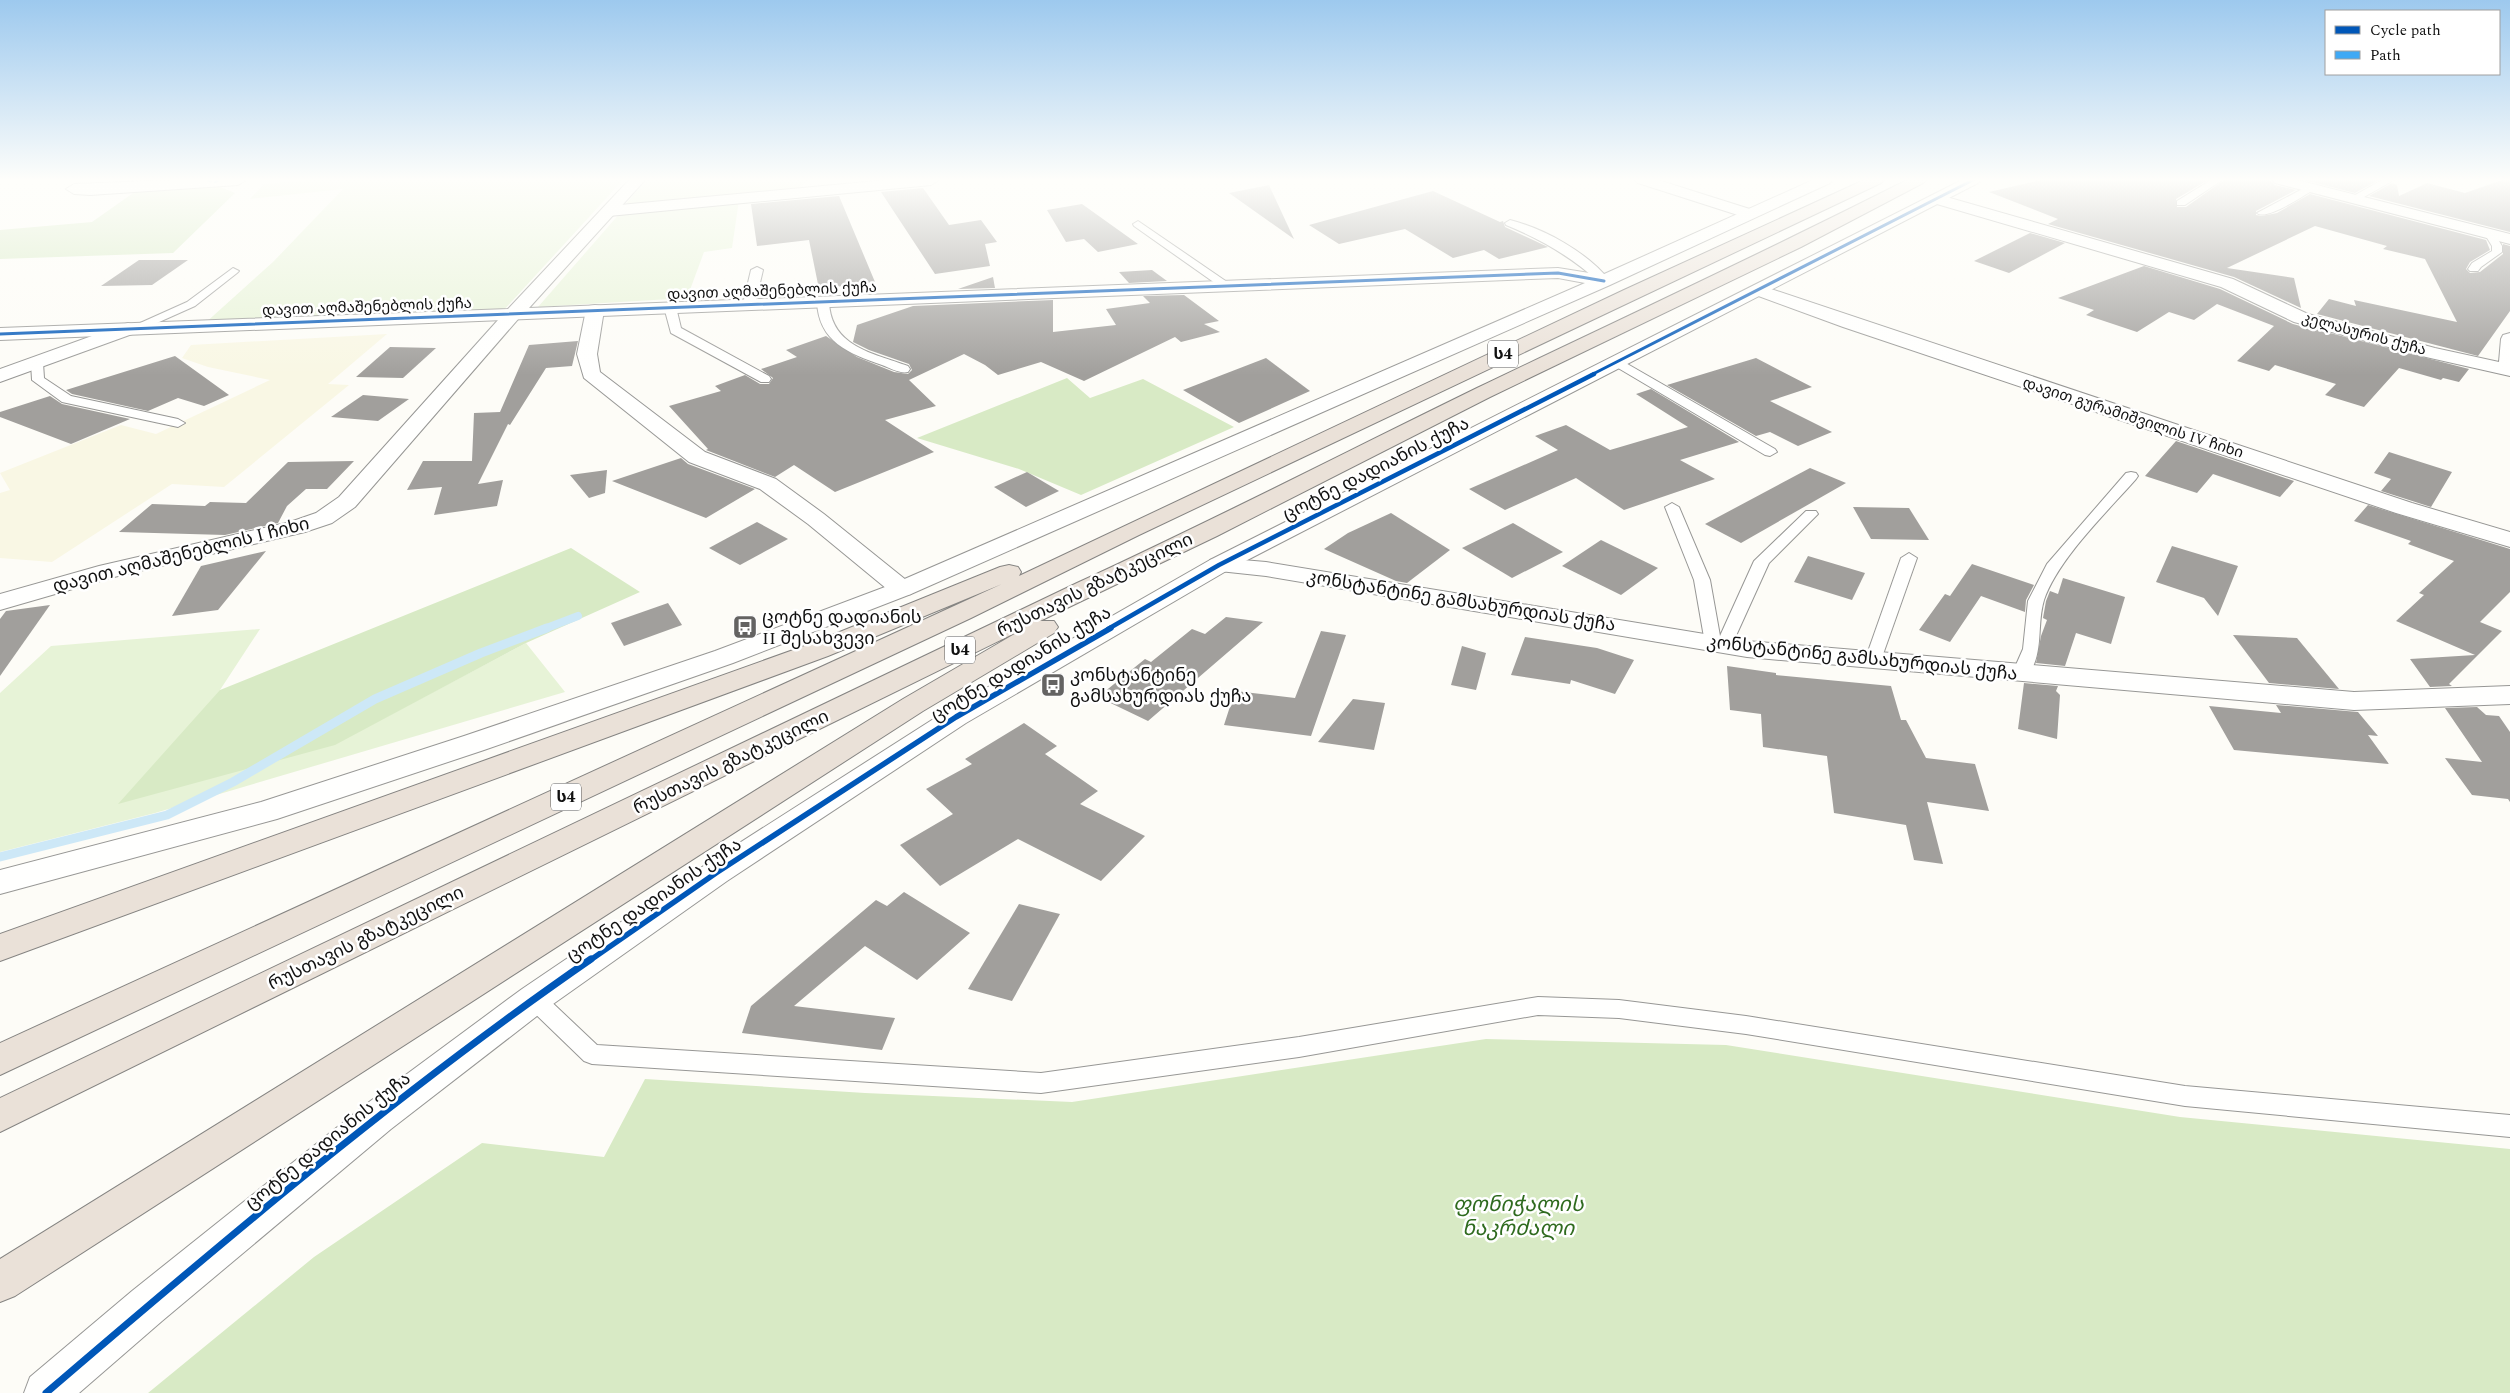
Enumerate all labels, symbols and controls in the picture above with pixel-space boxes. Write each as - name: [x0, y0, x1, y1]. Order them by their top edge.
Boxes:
- legend: [2325, 10, 2500, 75]
- text: Cycle path: [2370, 19, 2441, 42]
- text: Path: [2370, 44, 2401, 67]
- street label: დავით აღმაშენებლის ქუჩა: [667, 276, 877, 306]
- street label: დავით აღმაშენებლის ქუჩა: [262, 292, 472, 322]
- street label: კელასურის ქუჩა: [2299, 306, 2429, 362]
- road number: ს4: [1488, 340, 1518, 368]
- street label: დავით გურამიშვილის IV ჩიხი: [2020, 371, 2246, 465]
- street label: ცოტნე დადიანის ქუჩა: [1278, 410, 1474, 528]
- street label: დავით აღმაშენებლის I ჩიხი: [50, 510, 312, 600]
- street label: რუსთავის გზატკეცილი: [993, 526, 1197, 644]
- street label: კონსტანტინე გამსახურდიას ქუჩა: [1305, 563, 1617, 639]
- street label: ცოტნე დადიანის ქუჩა: [926, 599, 1116, 729]
- place label: ცოტნე დადიანის II შესახვევი: [762, 604, 922, 652]
- bus stop icon: ცოტნე დადიანის II შესახვევი: [732, 614, 758, 640]
- street label: კონსტანტინე გამსახურდიას ქუჩა: [1705, 628, 2019, 688]
- road number: ს4: [945, 636, 975, 664]
- place label: კონსტანტინე გამსახურდიას ქუჩა: [1070, 662, 1251, 710]
- bus stop icon: კონსტანტინე გამსახურდიას ქუჩა: [1040, 672, 1066, 698]
- street label: რუსთავის გზატკეცილი: [629, 703, 833, 821]
- road number: ს4: [551, 784, 581, 810]
- street label: ცოტნე დადიანის ქუჩა: [561, 831, 747, 969]
- street label: რუსთავის გზატკეცილი: [264, 879, 468, 997]
- street label: ცოტნე დადიანის ქუჩა: [239, 1066, 417, 1216]
- park label: ფონიჭალის ნაკრძალი: [1453, 1189, 1585, 1245]

